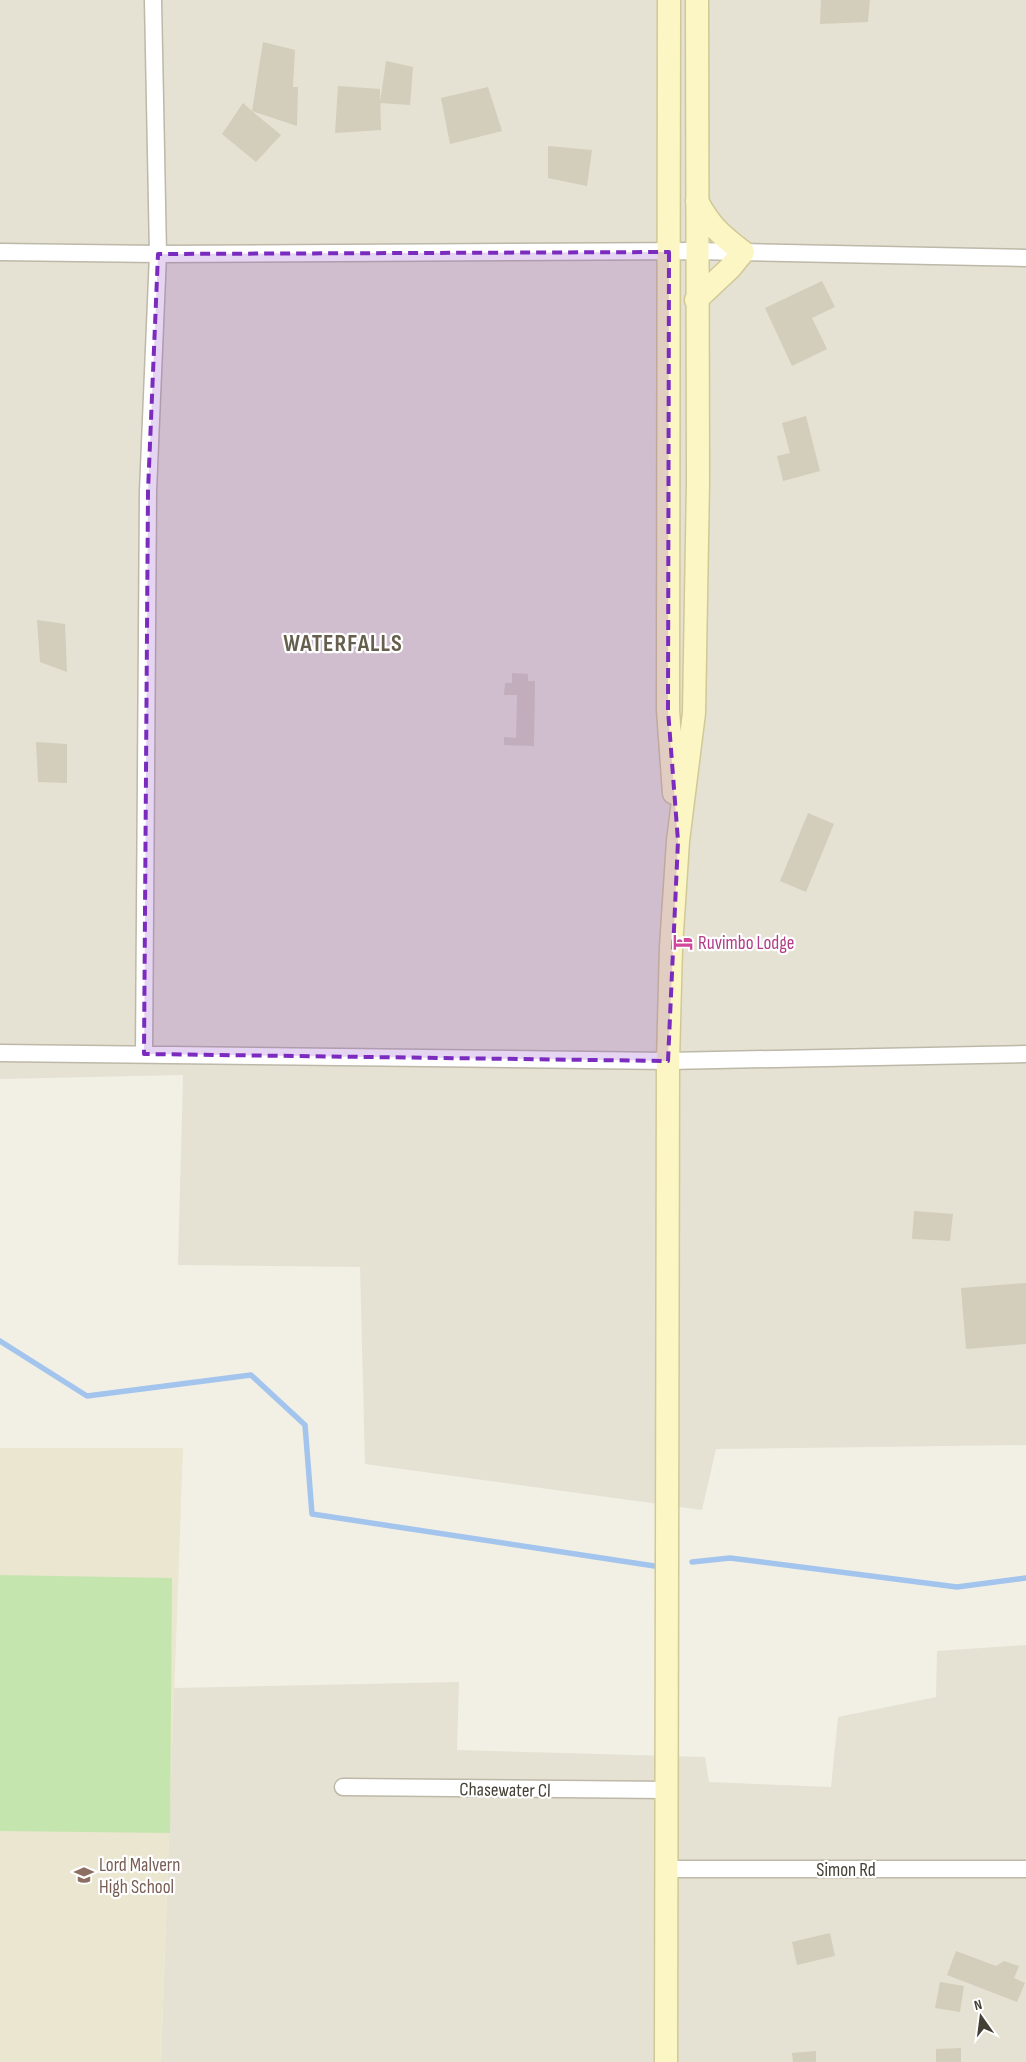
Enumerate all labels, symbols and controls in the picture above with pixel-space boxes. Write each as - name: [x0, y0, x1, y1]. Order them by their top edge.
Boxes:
- district label: WATERFALLS: [283, 629, 403, 658]
- hotel icon: Ruvimbo Lodge: [672, 931, 694, 953]
- place label: Ruvimbo Lodge: [698, 932, 794, 955]
- street label: Chasewater Cl: [459, 1778, 551, 1803]
- place label: Lord Malvern High School: [99, 1854, 180, 1899]
- street label: Simon Rd: [816, 1859, 876, 1882]
- school or university icon: Lord Malvern High School: [73, 1864, 95, 1886]
- north arrow: [956, 1992, 1006, 2042]
- text: N: [972, 1996, 984, 2014]

